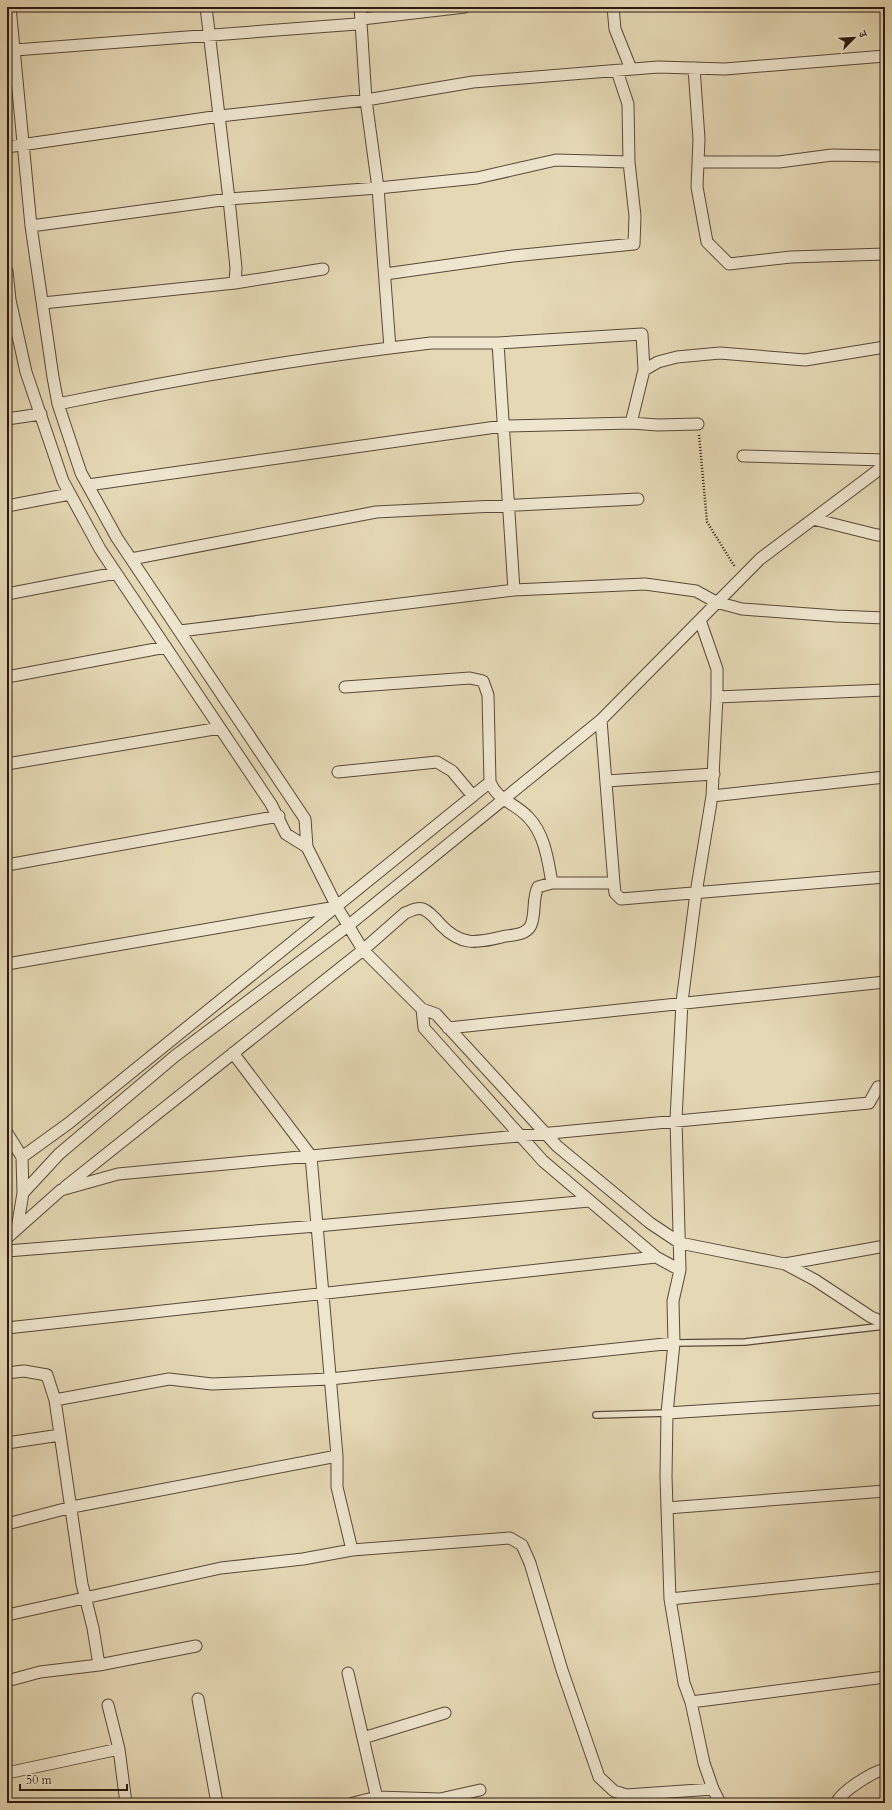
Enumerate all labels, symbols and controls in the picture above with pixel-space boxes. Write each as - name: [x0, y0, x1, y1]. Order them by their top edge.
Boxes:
- north arrow: [834, 18, 874, 58]
- text: उ: [854, 28, 871, 41]
- scale bar: [20, 1766, 127, 1792]
- text: 50 m: [26, 1772, 53, 1788]

